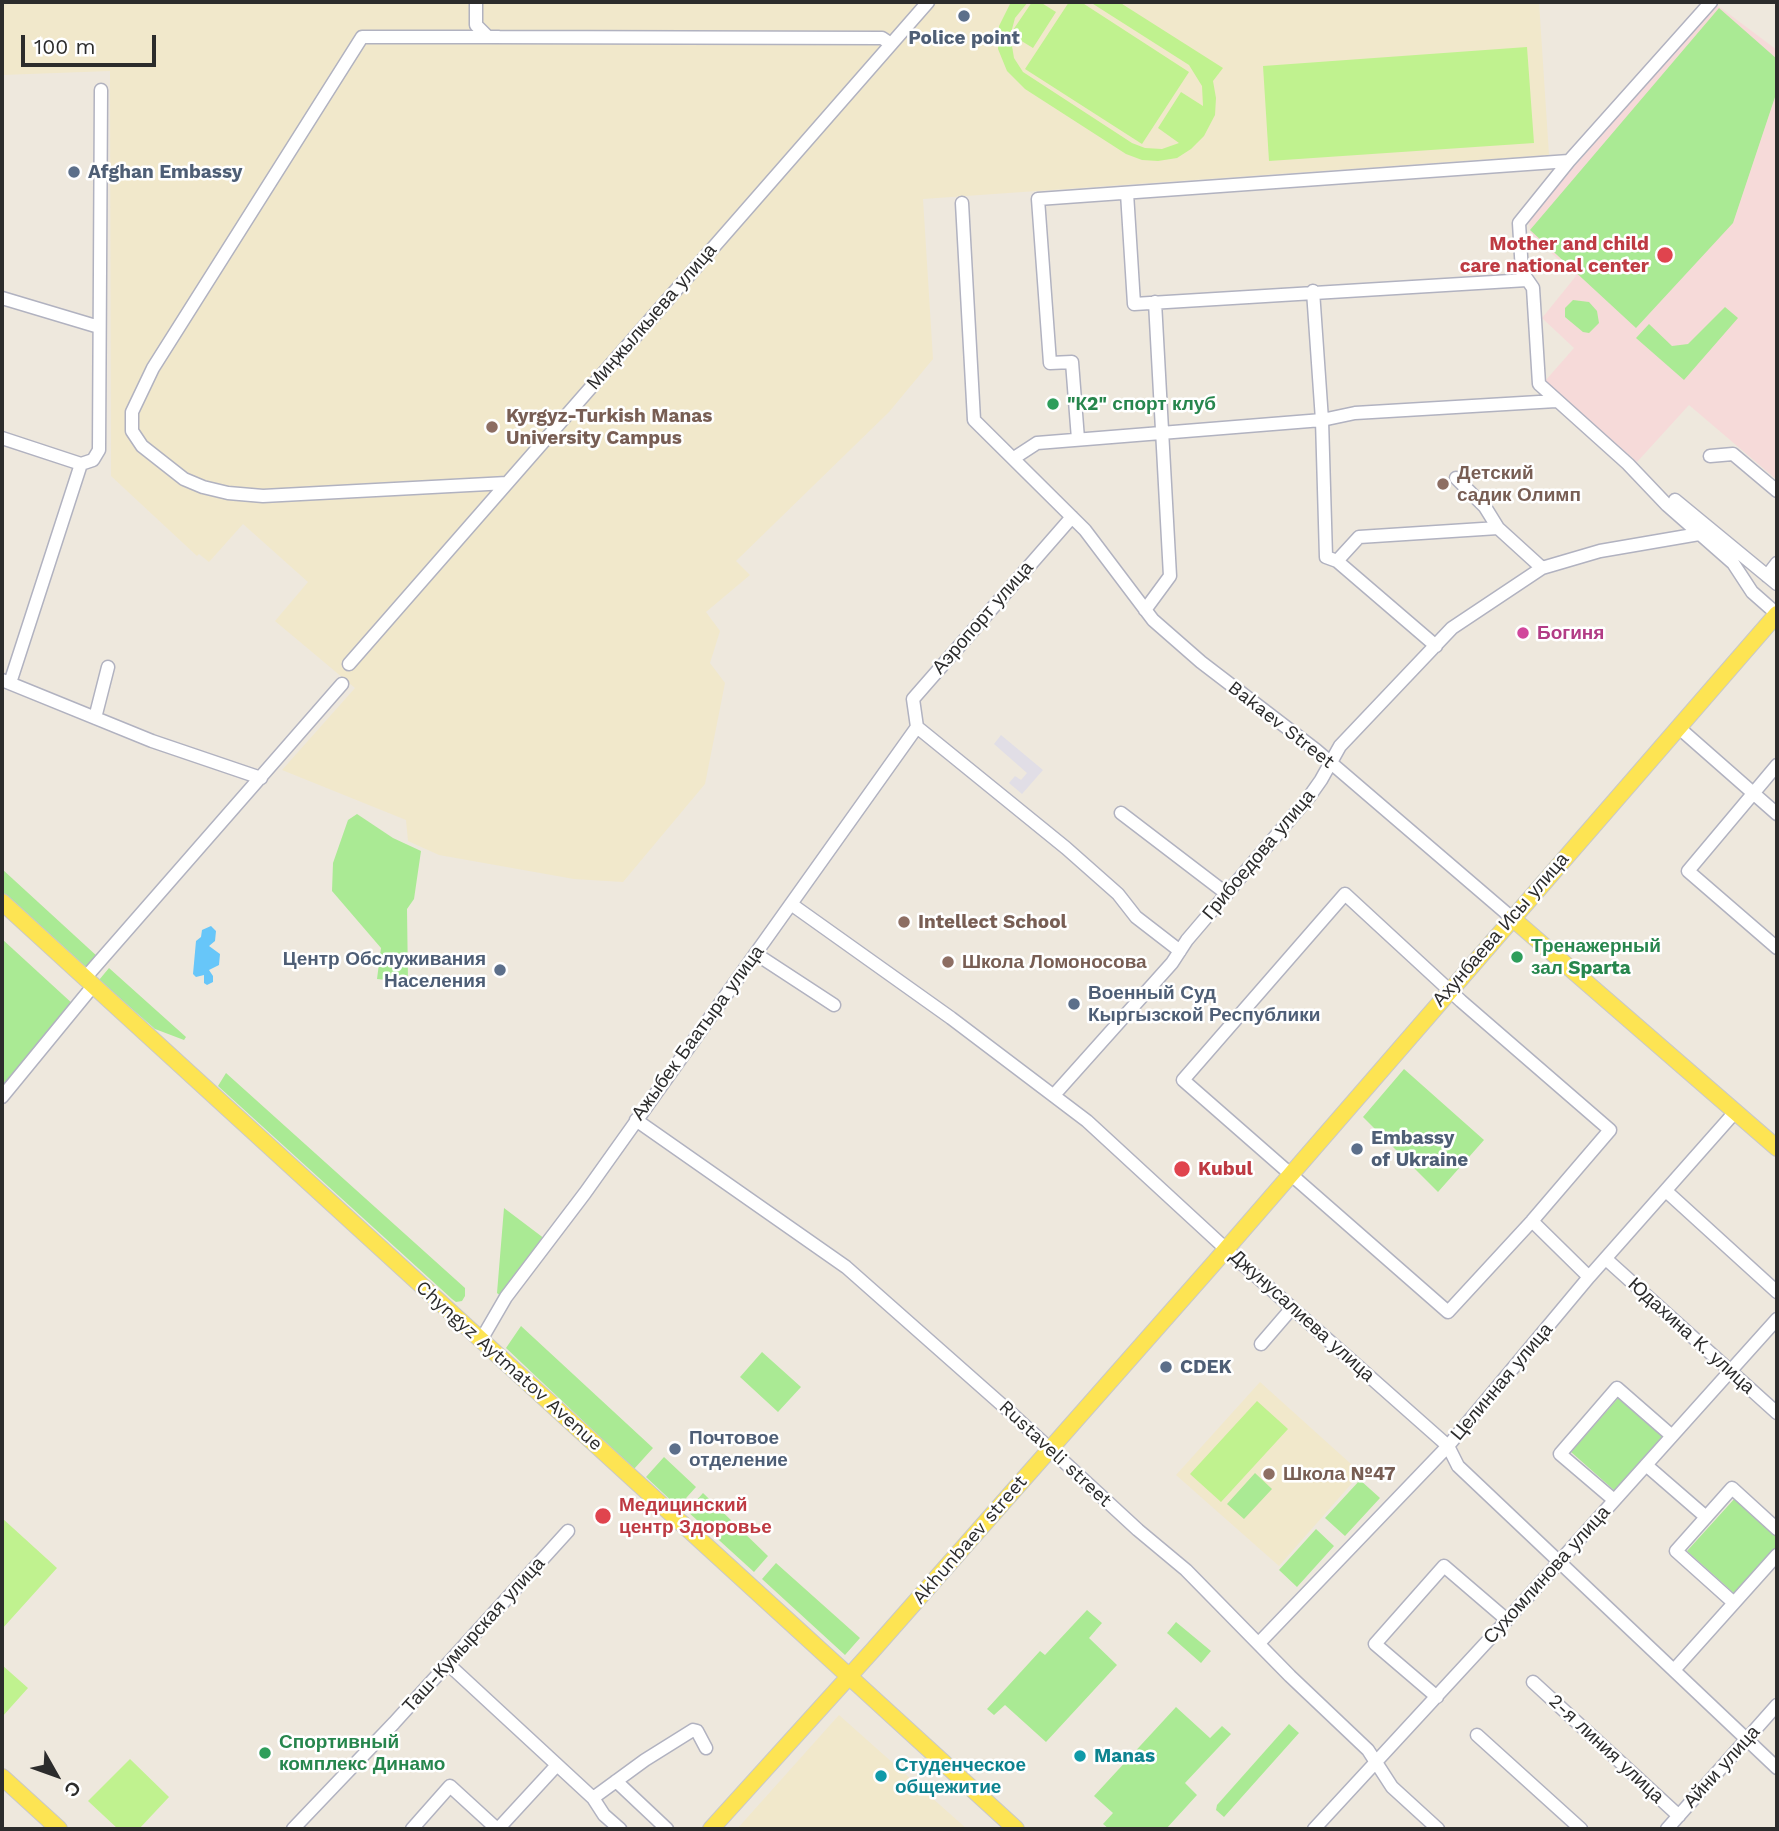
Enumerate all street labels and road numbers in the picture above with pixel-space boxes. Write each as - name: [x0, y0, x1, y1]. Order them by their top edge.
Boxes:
- street label: Миңжылкыева улица: [582, 239, 722, 395]
- street label: Аэропорт улица: [928, 557, 1038, 679]
- street label: Bakaev Street: [1223, 676, 1339, 774]
- street label: Грибоедова улица: [1198, 785, 1320, 925]
- street label: Ахунбаева Исы улица: [1428, 848, 1574, 1012]
- street label: Ажыбек Баатыра улица: [627, 941, 769, 1125]
- street label: Джунусалиева улица: [1225, 1245, 1379, 1387]
- street label: Юдахина К. улица: [1623, 1273, 1759, 1399]
- street label: Chyngyz Aytmatov Avenue: [411, 1276, 607, 1456]
- street label: Целинная улица: [1446, 1319, 1558, 1445]
- street label: Rustaveli street: [994, 1396, 1116, 1512]
- street label: Akhunbaev street: [908, 1471, 1032, 1609]
- street label: Сухомлинова улица: [1479, 1501, 1615, 1649]
- street label: Таш-Кумырская улица: [398, 1552, 550, 1718]
- street label: 2-я линия улица: [1544, 1690, 1668, 1808]
- street label: Айни улица: [1679, 1721, 1765, 1813]

